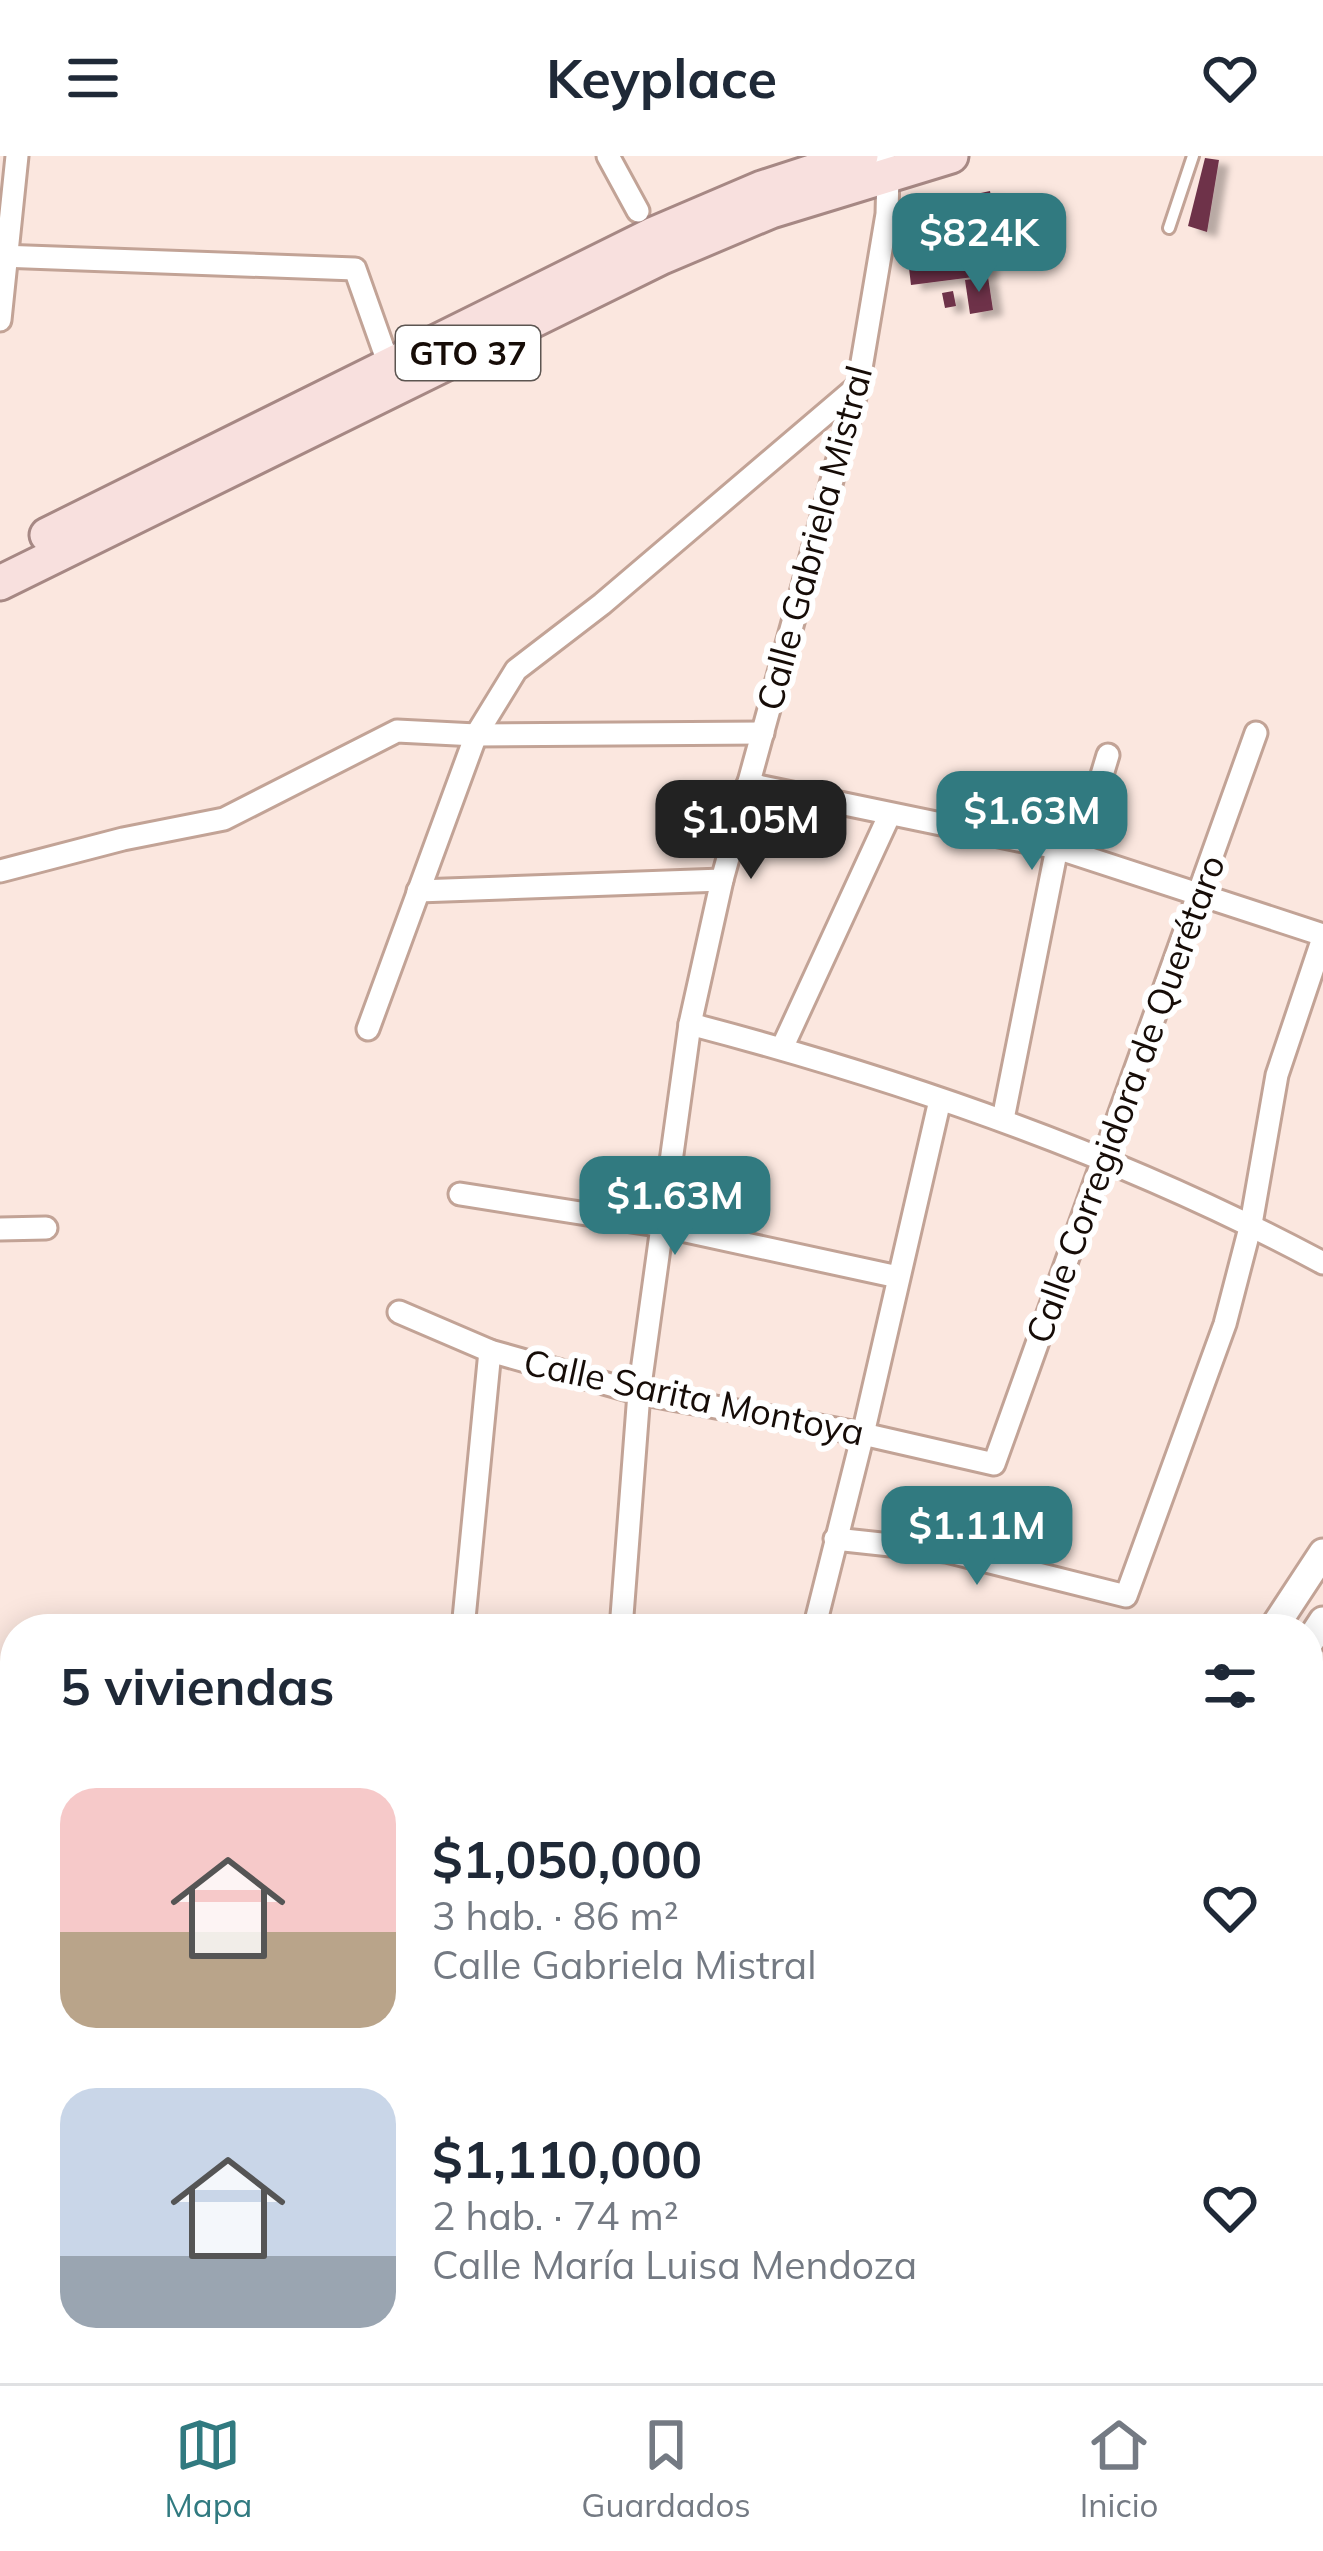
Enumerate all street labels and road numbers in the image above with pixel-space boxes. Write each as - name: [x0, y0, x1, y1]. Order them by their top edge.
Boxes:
- road number: GTO 37: [396, 326, 540, 380]
- street label: Calle Gabriela Mistral: [746, 361, 881, 715]
- street label: Calle Corregidora de Querétaro: [1015, 849, 1234, 1349]
- street label: Calle Sarita Montoya: [520, 1338, 868, 1455]

